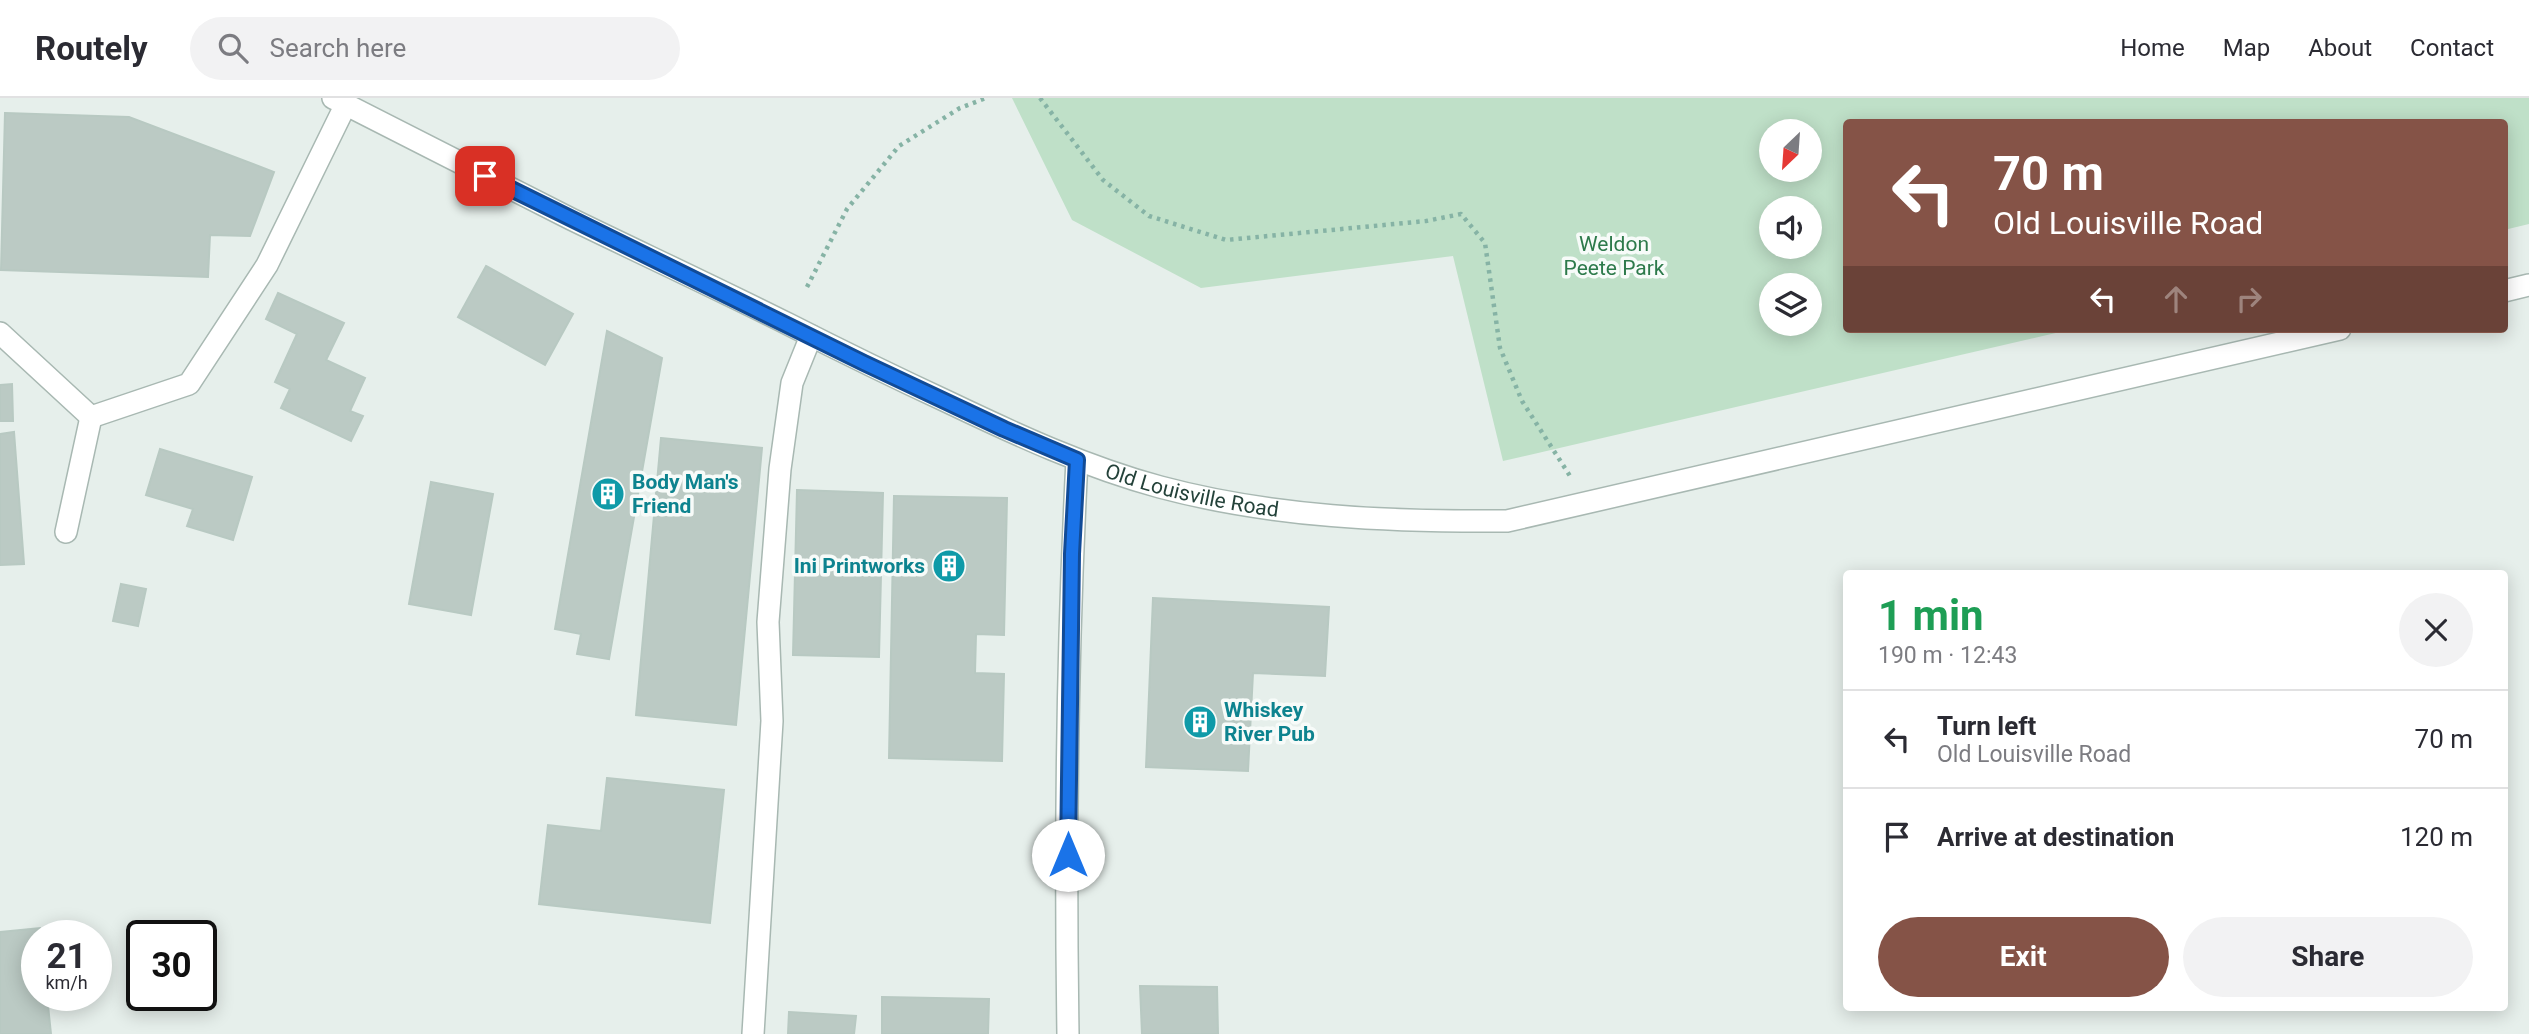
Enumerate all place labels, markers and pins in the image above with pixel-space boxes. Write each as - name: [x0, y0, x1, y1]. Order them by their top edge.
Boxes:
- pin: [455, 146, 515, 206]
- place label: Body Man's Friend: [632, 470, 739, 518]
- building icon: Body Man's Friend: [589, 475, 627, 513]
- building icon: Ini Printworks: [930, 547, 968, 585]
- place label: Ini Printworks: [794, 554, 925, 578]
- place label: Whiskey River Pub: [1224, 698, 1315, 746]
- building icon: Whiskey River Pub: [1181, 703, 1219, 741]

